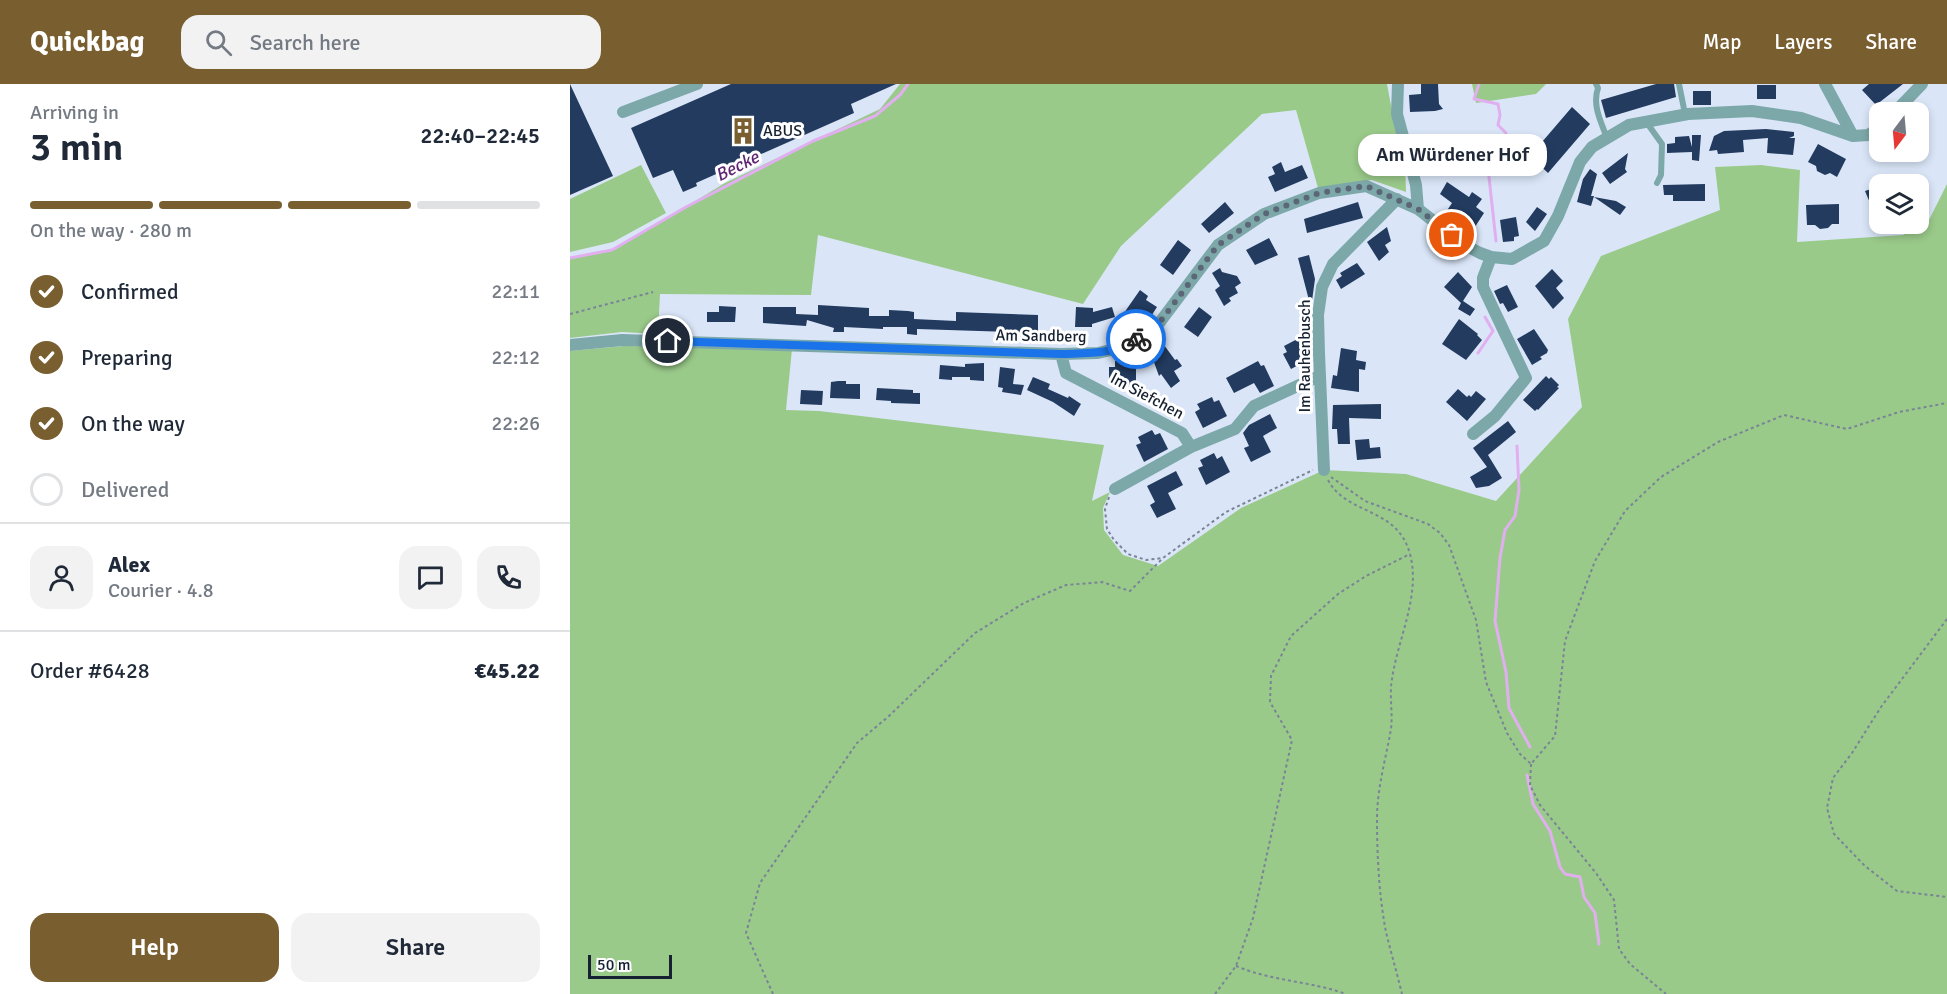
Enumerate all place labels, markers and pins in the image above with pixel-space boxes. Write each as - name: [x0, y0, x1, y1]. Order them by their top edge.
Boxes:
- building icon: ABUS: [728, 116, 758, 146]
- place label: ABUS: [763, 121, 802, 141]
- callout: Am Würdener Hof: [1358, 133, 1546, 175]
- pin: [1426, 209, 1477, 260]
- pin: [642, 315, 693, 366]

